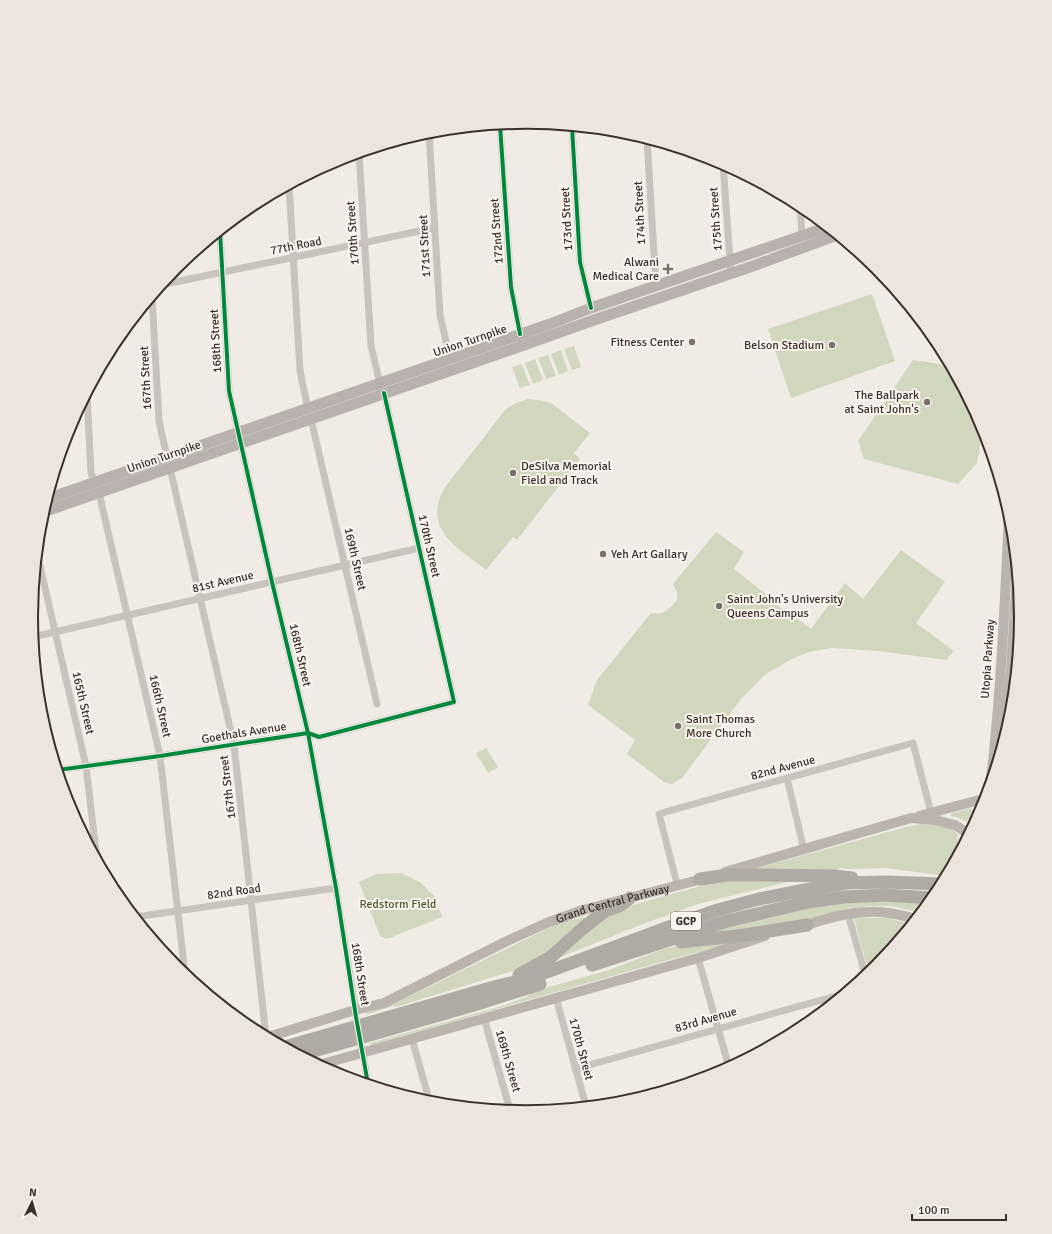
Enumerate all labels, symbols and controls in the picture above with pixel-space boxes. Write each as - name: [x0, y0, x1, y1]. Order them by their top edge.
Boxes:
- street label: 174th Street: [631, 181, 649, 245]
- street label: 173rd Street: [558, 187, 576, 251]
- street label: 175th Street: [706, 187, 726, 251]
- street label: 172nd Street: [487, 197, 507, 265]
- street label: 170th Street: [343, 201, 363, 265]
- street label: 171st Street: [416, 214, 434, 278]
- street label: 77th Road: [269, 234, 323, 258]
- place label: Alwani Medical Care: [592, 255, 659, 284]
- marker: Alwani Medical Care: [662, 263, 674, 275]
- street label: 168th Street: [207, 309, 225, 373]
- street label: Union Turnpike: [431, 321, 509, 361]
- place label: Fitness Center: [610, 335, 685, 350]
- marker: Fitness Center: [687, 337, 697, 347]
- place label: Belson Stadium: [744, 338, 824, 353]
- marker: Belson Stadium: [827, 340, 837, 350]
- street label: 167th Street: [137, 346, 155, 410]
- place label: The Ballpark at Saint John's: [844, 388, 919, 417]
- marker: The Ballpark at Saint John's: [922, 397, 932, 407]
- street label: Union Turnpike: [125, 437, 203, 477]
- place label: DeSilva Memorial Field and Track: [521, 459, 612, 488]
- marker: DeSilva Memorial Field and Track: [508, 468, 518, 478]
- street label: 170th Street: [414, 513, 444, 579]
- street label: 169th Street: [340, 526, 370, 592]
- place label: Yeh Art Gallary: [611, 547, 688, 562]
- marker: Yeh Art Gallary: [598, 549, 608, 559]
- street label: 81st Avenue: [191, 568, 255, 596]
- place label: Saint John's University Queens Campus: [727, 592, 844, 621]
- marker: Saint John's University Queens Campus: [714, 601, 724, 611]
- street label: Utopia Parkway: [978, 618, 998, 699]
- street label: 168th Street: [285, 622, 315, 688]
- street label: 165th Street: [68, 670, 98, 736]
- street label: 166th Street: [145, 673, 175, 739]
- place label: Saint Thomas More Church: [686, 712, 755, 741]
- street label: Goethals Avenue: [200, 719, 288, 747]
- marker: Saint Thomas More Church: [673, 721, 683, 731]
- street label: 82nd Avenue: [749, 752, 817, 784]
- street label: 167th Street: [217, 754, 239, 820]
- street label: Grand Central Parkway: [554, 880, 671, 927]
- street label: 82nd Road: [206, 881, 262, 903]
- park label: Redstorm Field: [360, 897, 436, 912]
- road number: GCP: [671, 912, 701, 930]
- street label: 168th Street: [348, 941, 372, 1007]
- street label: 83rd Avenue: [673, 1004, 739, 1036]
- street label: 170th Street: [565, 1016, 597, 1082]
- street label: 169th Street: [492, 1028, 524, 1094]
- north arrow: [12, 1182, 52, 1222]
- text: N: [28, 1186, 37, 1199]
- scale bar: [912, 1196, 1006, 1222]
- text: 100 m: [918, 1203, 950, 1218]

